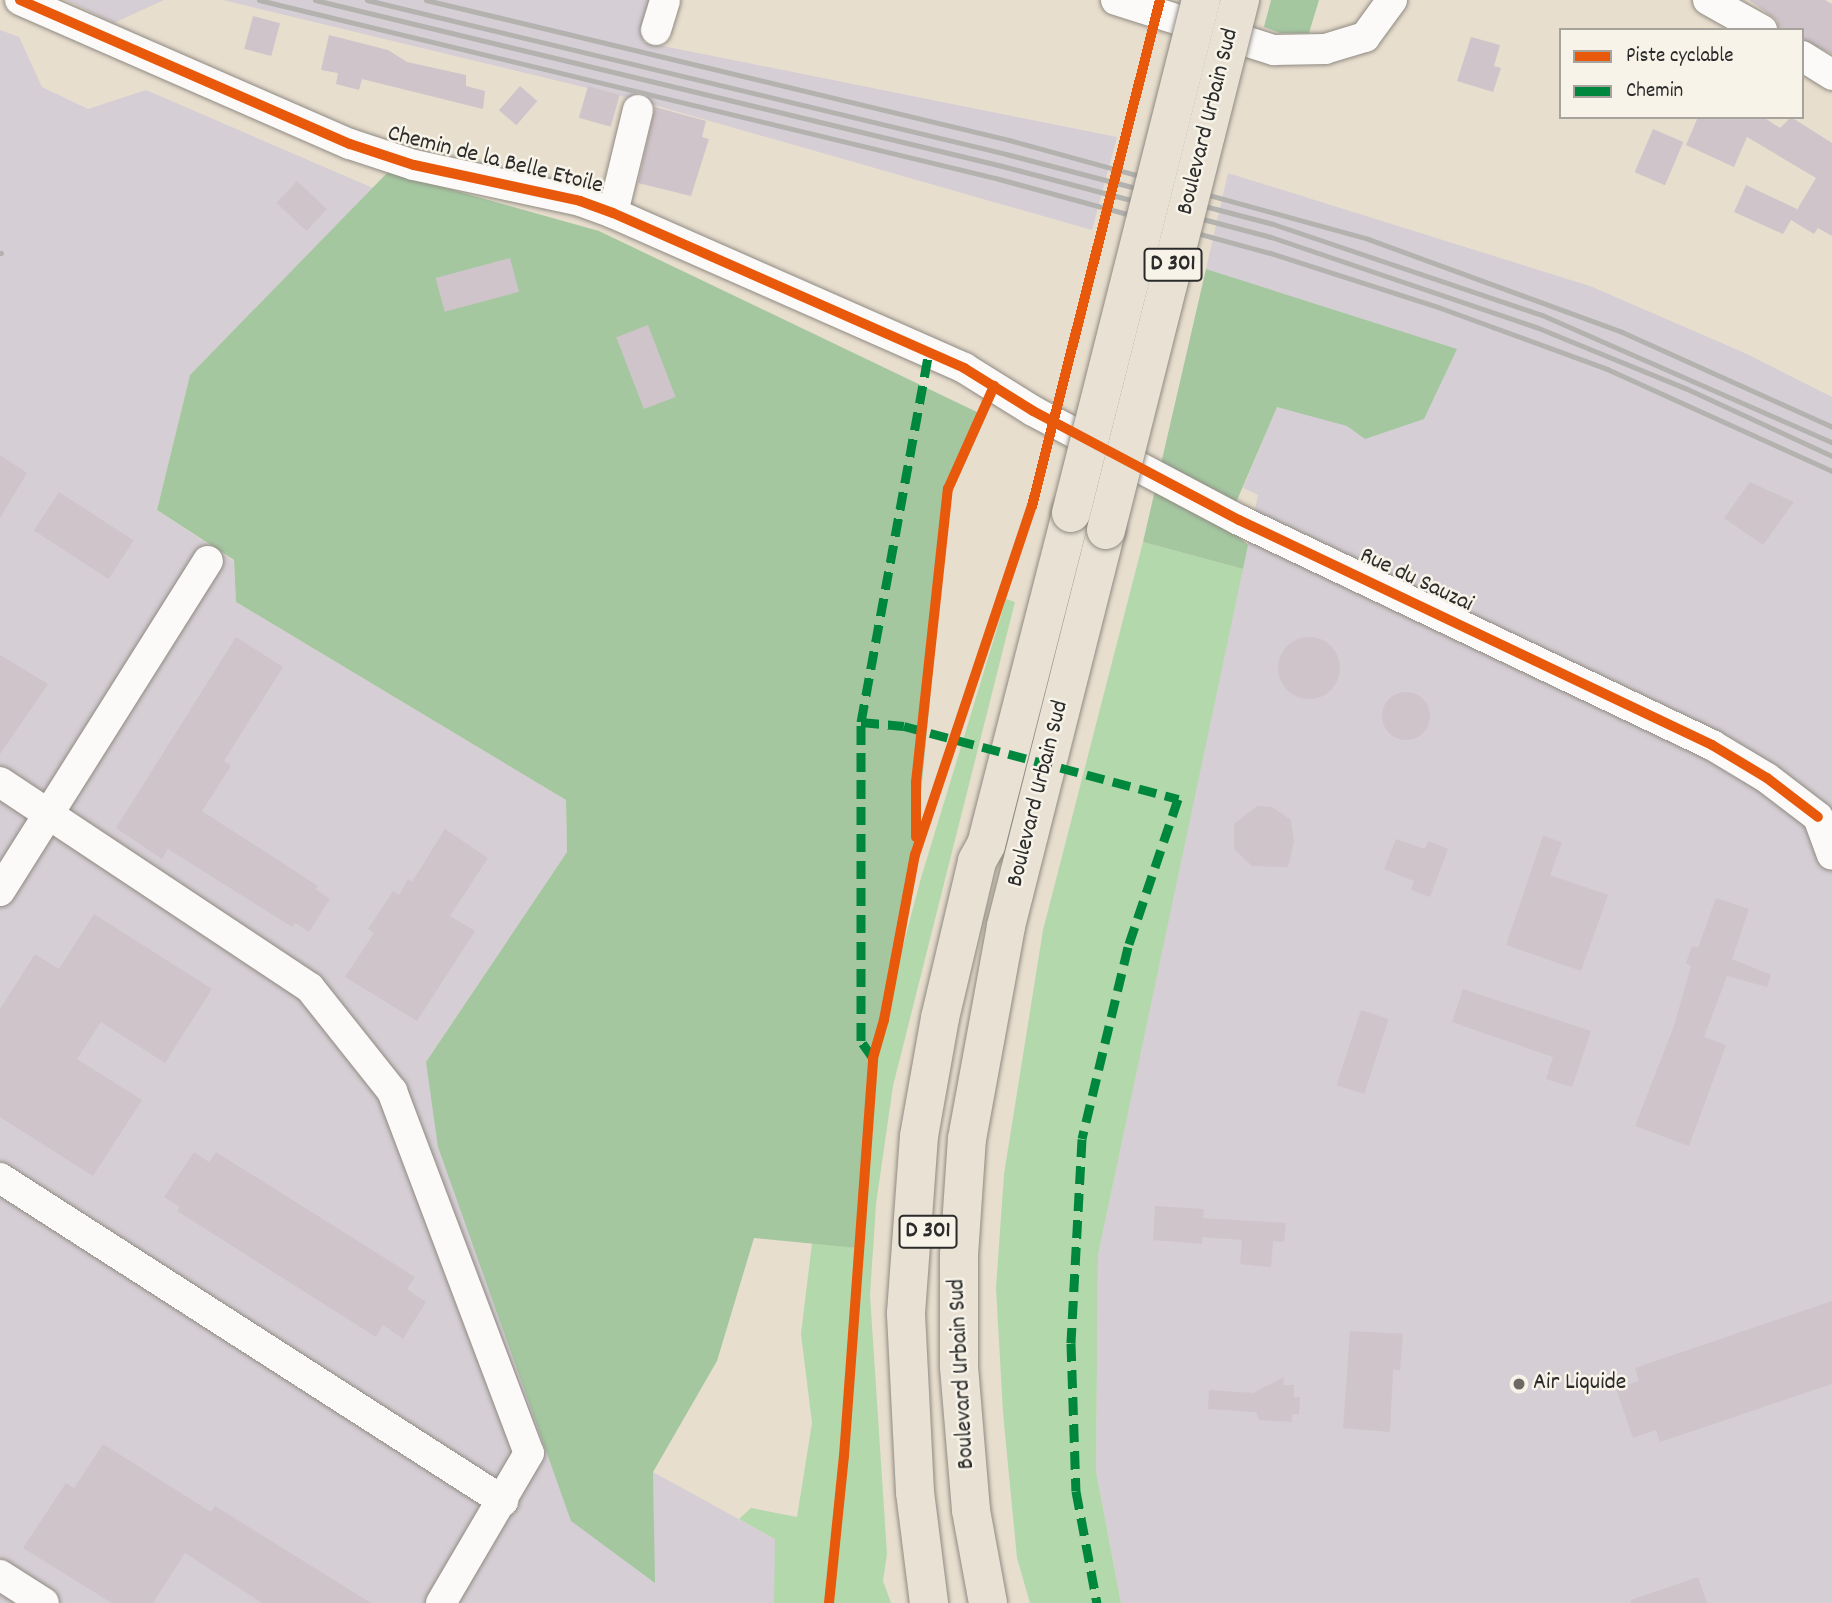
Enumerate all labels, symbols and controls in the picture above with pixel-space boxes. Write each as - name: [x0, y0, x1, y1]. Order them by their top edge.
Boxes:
- street label: Boulevard Urbain Sud: [1172, 26, 1246, 218]
- legend: [1559, 28, 1804, 119]
- text: Piste cyclable: [1626, 42, 1734, 72]
- text: Chemin: [1626, 77, 1683, 107]
- street label: Chemin de la Belle Etoile: [384, 120, 606, 202]
- road number: D 301: [1143, 246, 1203, 284]
- street label: Rue du Sauzai: [1355, 542, 1477, 620]
- street label: Boulevard Urbain Sud: [1002, 698, 1076, 890]
- road number: D 301: [898, 1212, 958, 1252]
- street label: Boulevard Urbain Sud: [944, 1278, 982, 1470]
- place label: Air Liquide: [1533, 1370, 1626, 1398]
- marker: Air Liquide: [1511, 1376, 1527, 1392]

